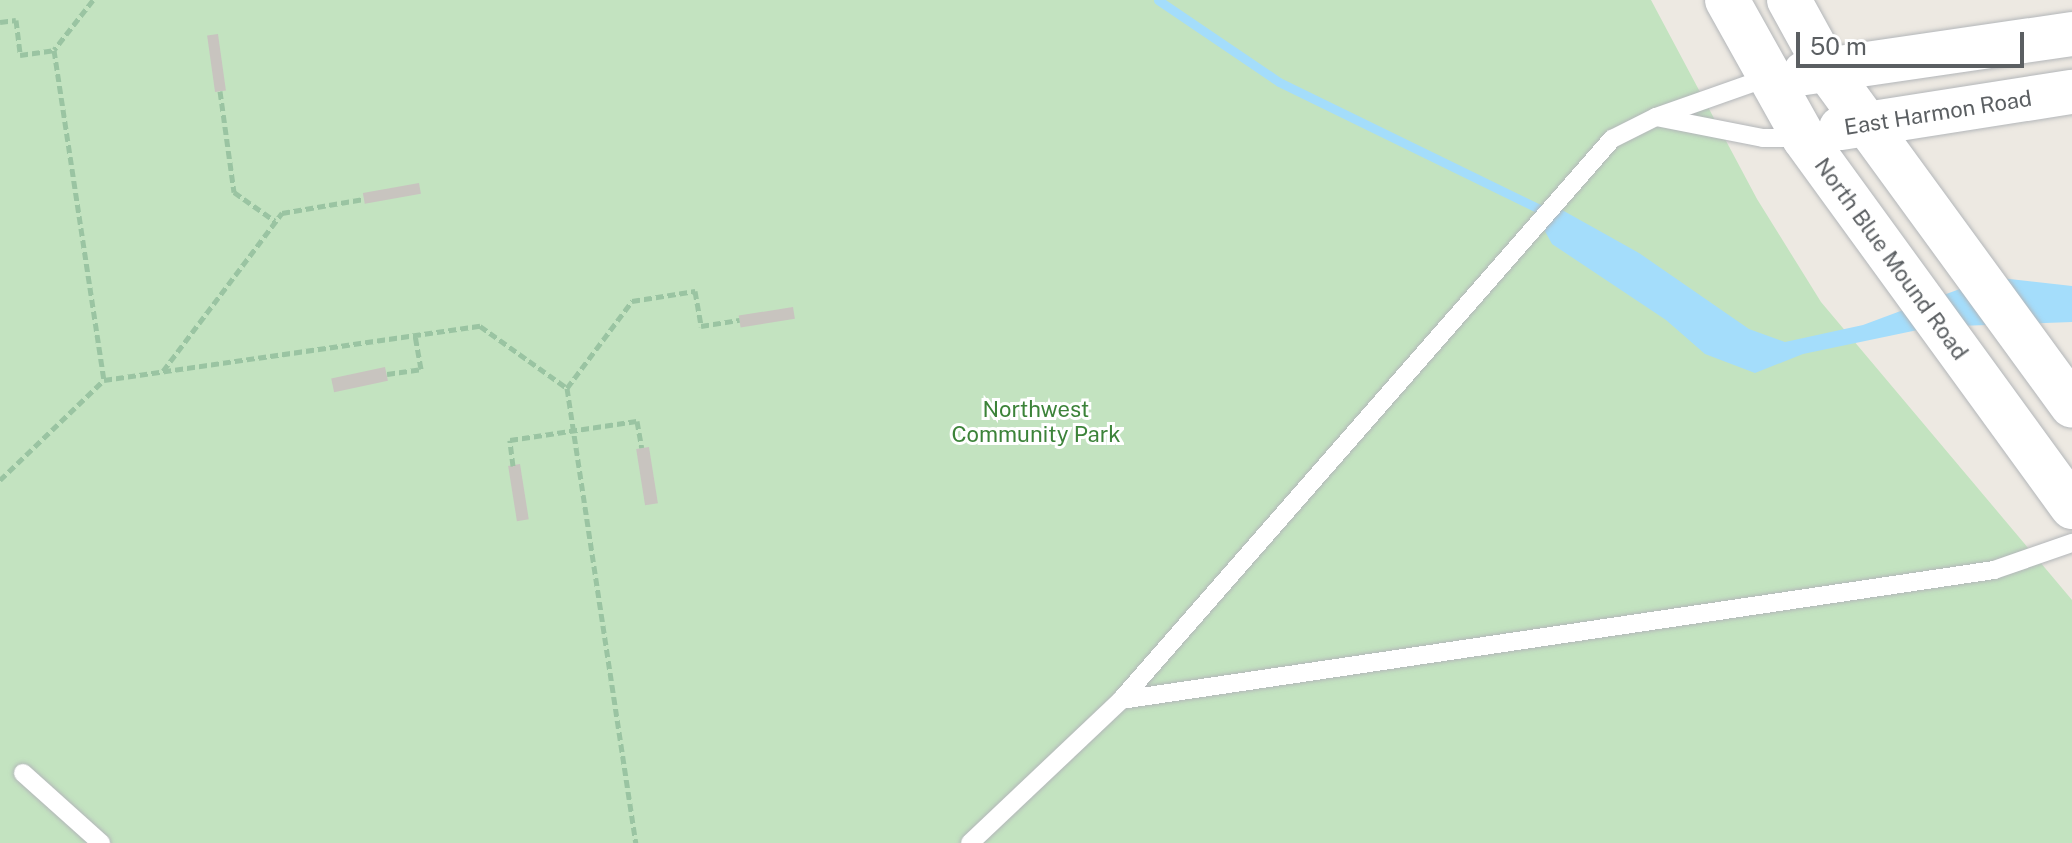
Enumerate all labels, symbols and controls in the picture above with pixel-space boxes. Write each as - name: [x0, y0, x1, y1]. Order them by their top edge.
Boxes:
- scale bar: [1800, 16, 2028, 66]
- text: 50 m: [1810, 32, 1867, 60]
- street label: East Harmon Road: [1842, 85, 2034, 141]
- street label: North Blue Mound Road: [1809, 153, 1973, 365]
- park label: Northwest Community Park: [951, 396, 1121, 448]

